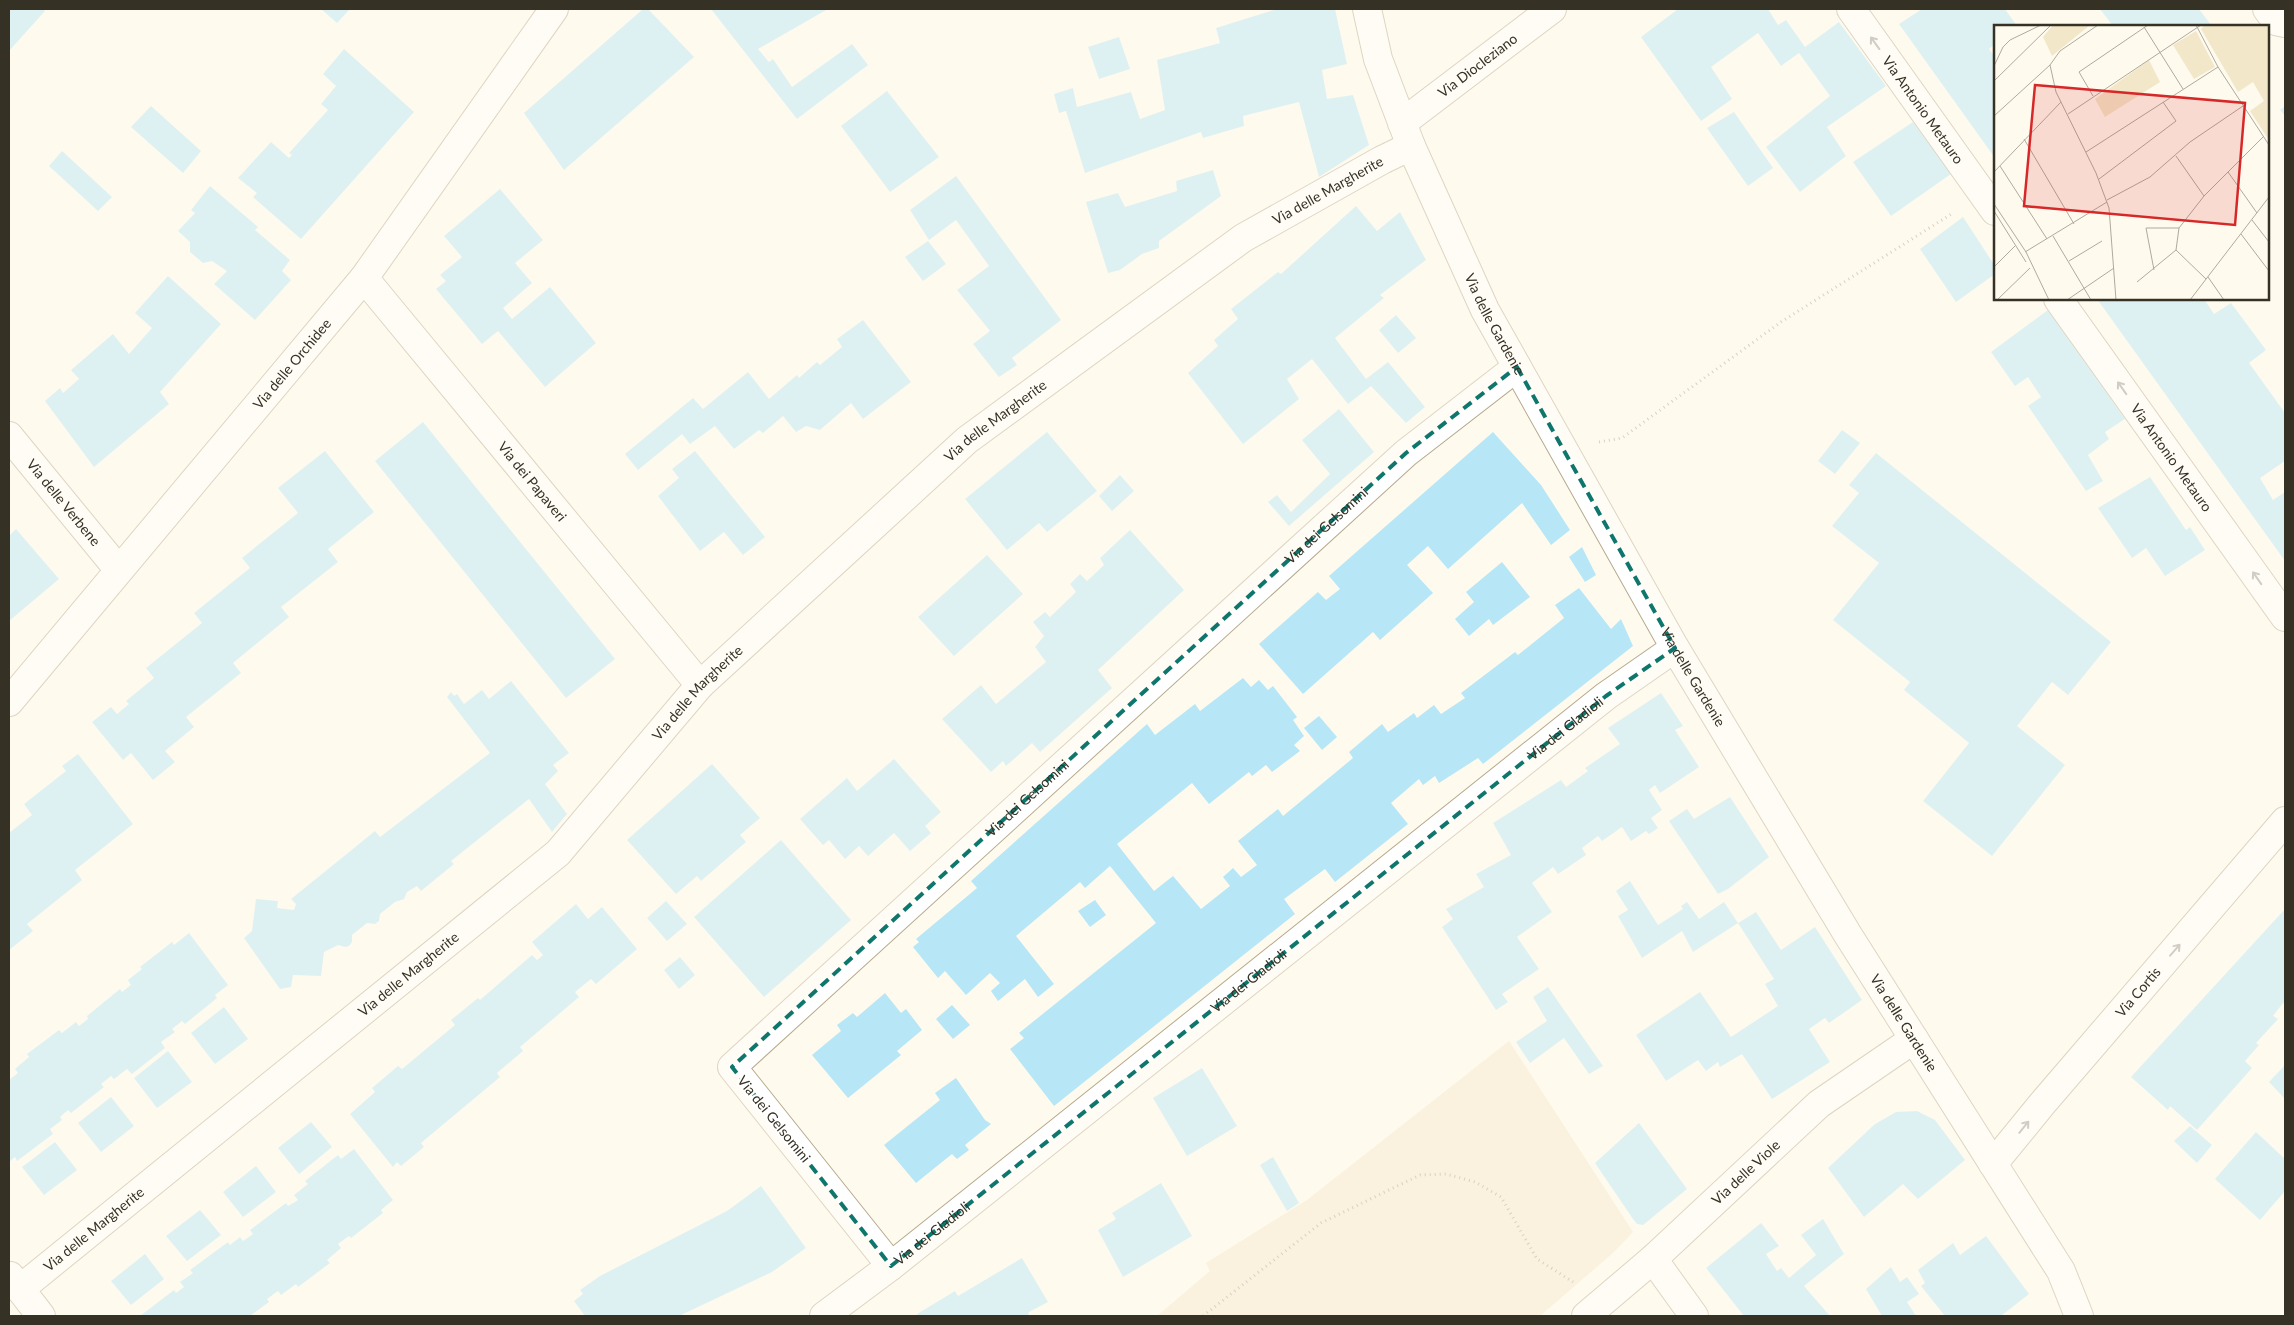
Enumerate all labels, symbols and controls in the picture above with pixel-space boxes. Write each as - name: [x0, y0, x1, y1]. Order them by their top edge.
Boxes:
- inset map: [1994, 25, 2269, 300]
- street label: Via Diocleziano: [1434, 30, 1520, 101]
- one-way arrow: [1870, 36, 1880, 50]
- street label: Via Antonio Metauro: [1879, 52, 1968, 167]
- street label: Via delle Margherite: [1269, 152, 1386, 228]
- street label: Via delle Gardenie: [1462, 271, 1529, 377]
- street label: Via delle Orchidee: [249, 315, 334, 412]
- street label: Via delle Margherite: [940, 376, 1049, 465]
- one-way arrow: [2117, 381, 2127, 395]
- street label: Via Antonio Metauro: [2127, 400, 2216, 515]
- street label: Via dei Papaveri: [495, 438, 570, 525]
- street label: Via delle Verbene: [23, 455, 104, 549]
- street label: Via dei Gelsomini: [1281, 483, 1371, 567]
- one-way arrow: [2252, 571, 2262, 585]
- street label: Via delle Gardenie: [1657, 624, 1729, 729]
- street label: Via delle Margherite: [648, 641, 746, 743]
- street label: Via dei Gladioli: [1524, 693, 1606, 763]
- street label: Via dei Gelsomini: [982, 756, 1072, 840]
- street label: Via delle Margherite: [354, 928, 462, 1020]
- one-way arrow: [2169, 943, 2180, 956]
- street label: Via dei Gladioli: [1207, 945, 1290, 1016]
- street label: Via Cortis: [2112, 963, 2164, 1020]
- street label: Via delle Gardenie: [1867, 971, 1941, 1074]
- street label: Via dei Gelsomini: [734, 1072, 814, 1165]
- one-way arrow: [2018, 1120, 2029, 1133]
- street label: Via delle Viole: [1708, 1136, 1783, 1208]
- street label: Via delle Margherite: [40, 1183, 147, 1275]
- street label: Via dei Gladioli: [890, 1198, 973, 1268]

